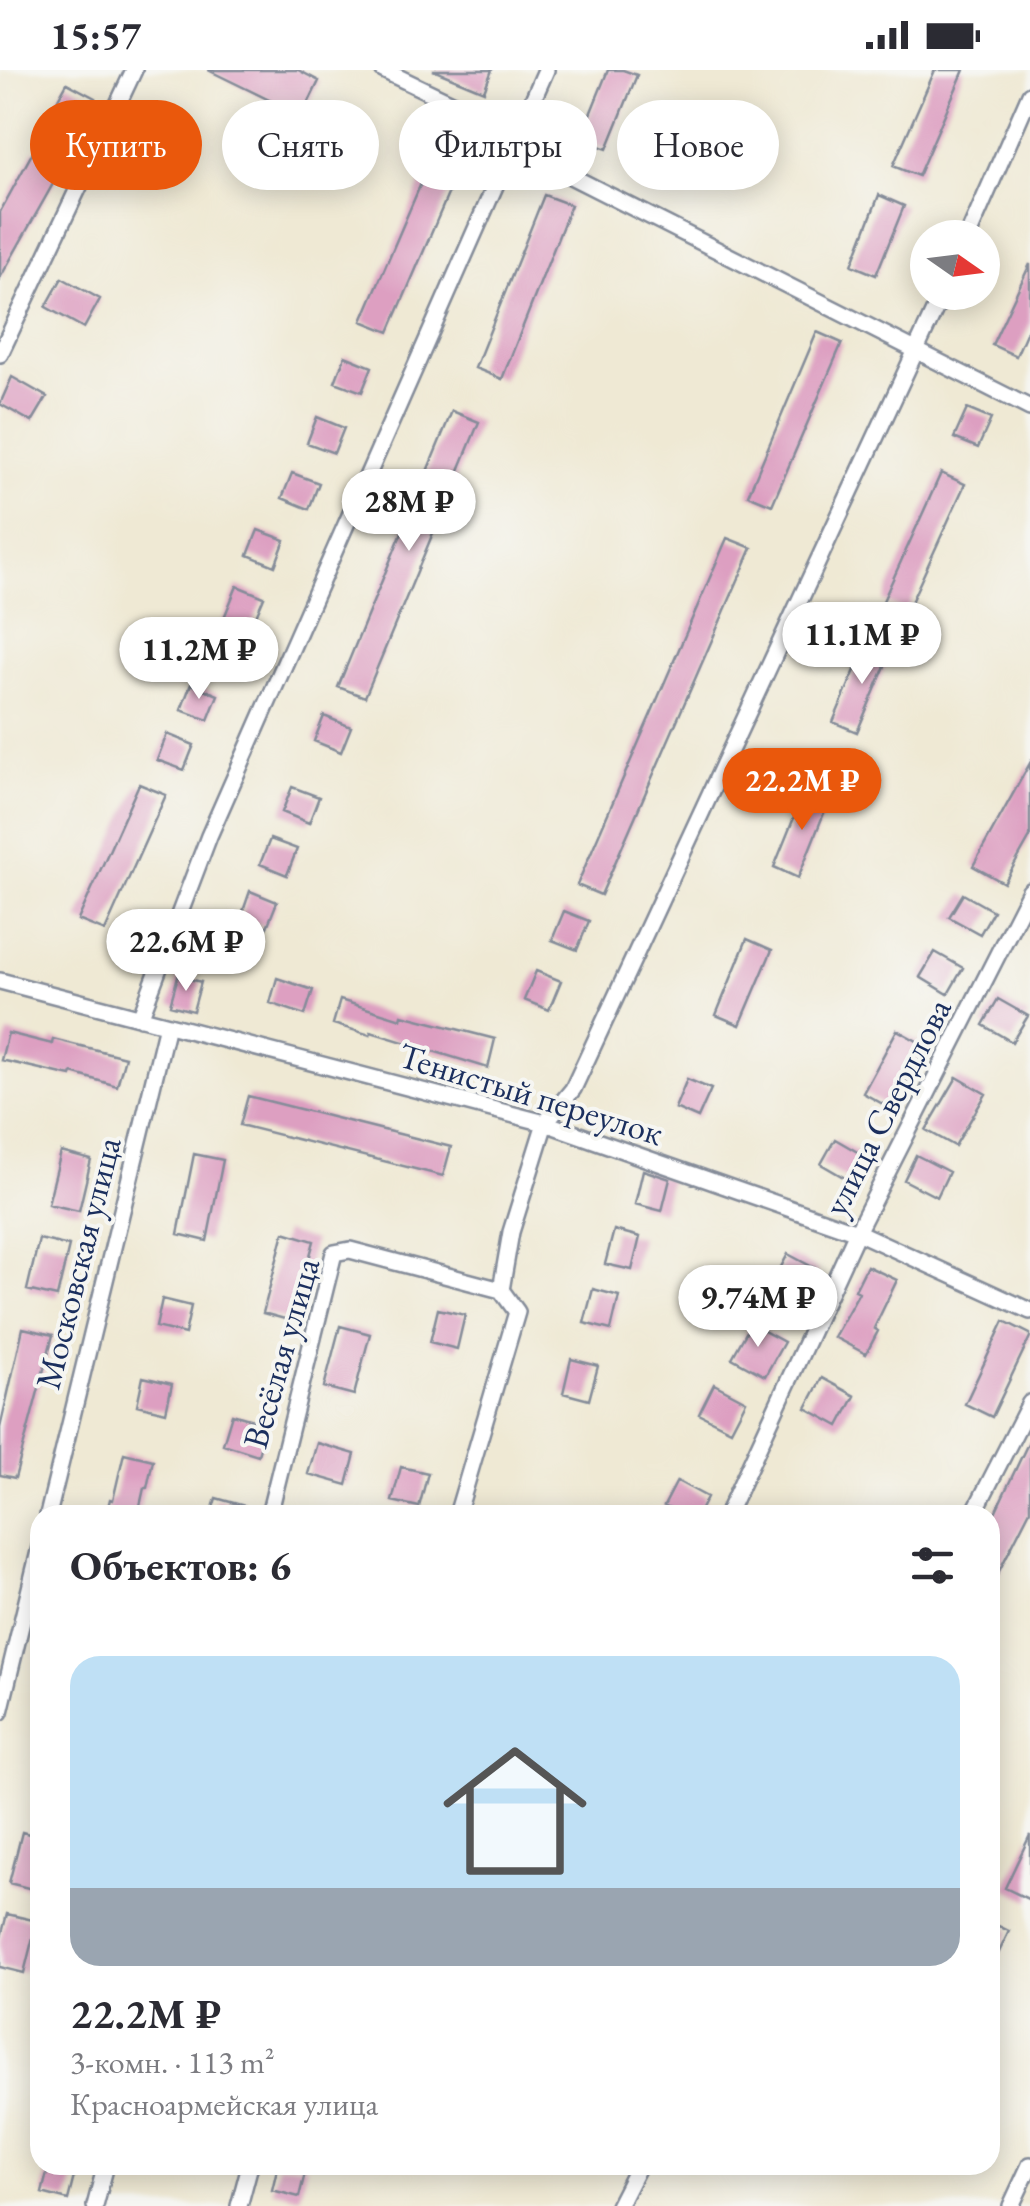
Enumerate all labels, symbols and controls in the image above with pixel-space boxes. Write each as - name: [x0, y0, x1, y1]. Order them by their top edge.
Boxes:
- text: 15:57: [50, 11, 141, 60]
- chip: Купить: [30, 100, 202, 190]
- chip: Снять: [222, 100, 379, 190]
- chip: Фильтры: [399, 100, 597, 190]
- chip: Новое: [617, 100, 779, 190]
- north arrow: [910, 220, 1000, 310]
- map controls: [910, 220, 1000, 310]
- pin: 28M ₽: [339, 469, 479, 554]
- text: 28M ₽: [364, 480, 454, 522]
- pin: 11.1M ₽: [770, 602, 954, 687]
- text: 11.1M ₽: [804, 613, 920, 655]
- pin: 11.2M ₽: [107, 617, 291, 702]
- text: 11.2M ₽: [141, 628, 257, 670]
- pin: 22.2M ₽: [710, 748, 894, 833]
- text: 22.2M ₽: [744, 759, 860, 801]
- pin: 22.6M ₽: [94, 909, 278, 994]
- text: 22.6M ₽: [128, 920, 244, 962]
- street label: улица Свердлова: [812, 990, 962, 1224]
- street label: Тенистый переулок: [393, 1032, 669, 1156]
- street label: Московская улица: [24, 1132, 132, 1394]
- street label: Весёлая улица: [232, 1252, 330, 1454]
- pin: 9.74M ₽: [666, 1265, 850, 1350]
- text: 9.74M ₽: [700, 1276, 816, 1318]
- text: Объектов: 6: [70, 1538, 291, 1593]
- icon: filters: [905, 1538, 960, 1593]
- icon: home: [425, 1721, 605, 1901]
- text: 22.2M ₽: [70, 1986, 221, 2041]
- text: 3-комн. · 113 m²: [70, 2041, 275, 2083]
- text: Красноармейская улица: [70, 2083, 378, 2125]

